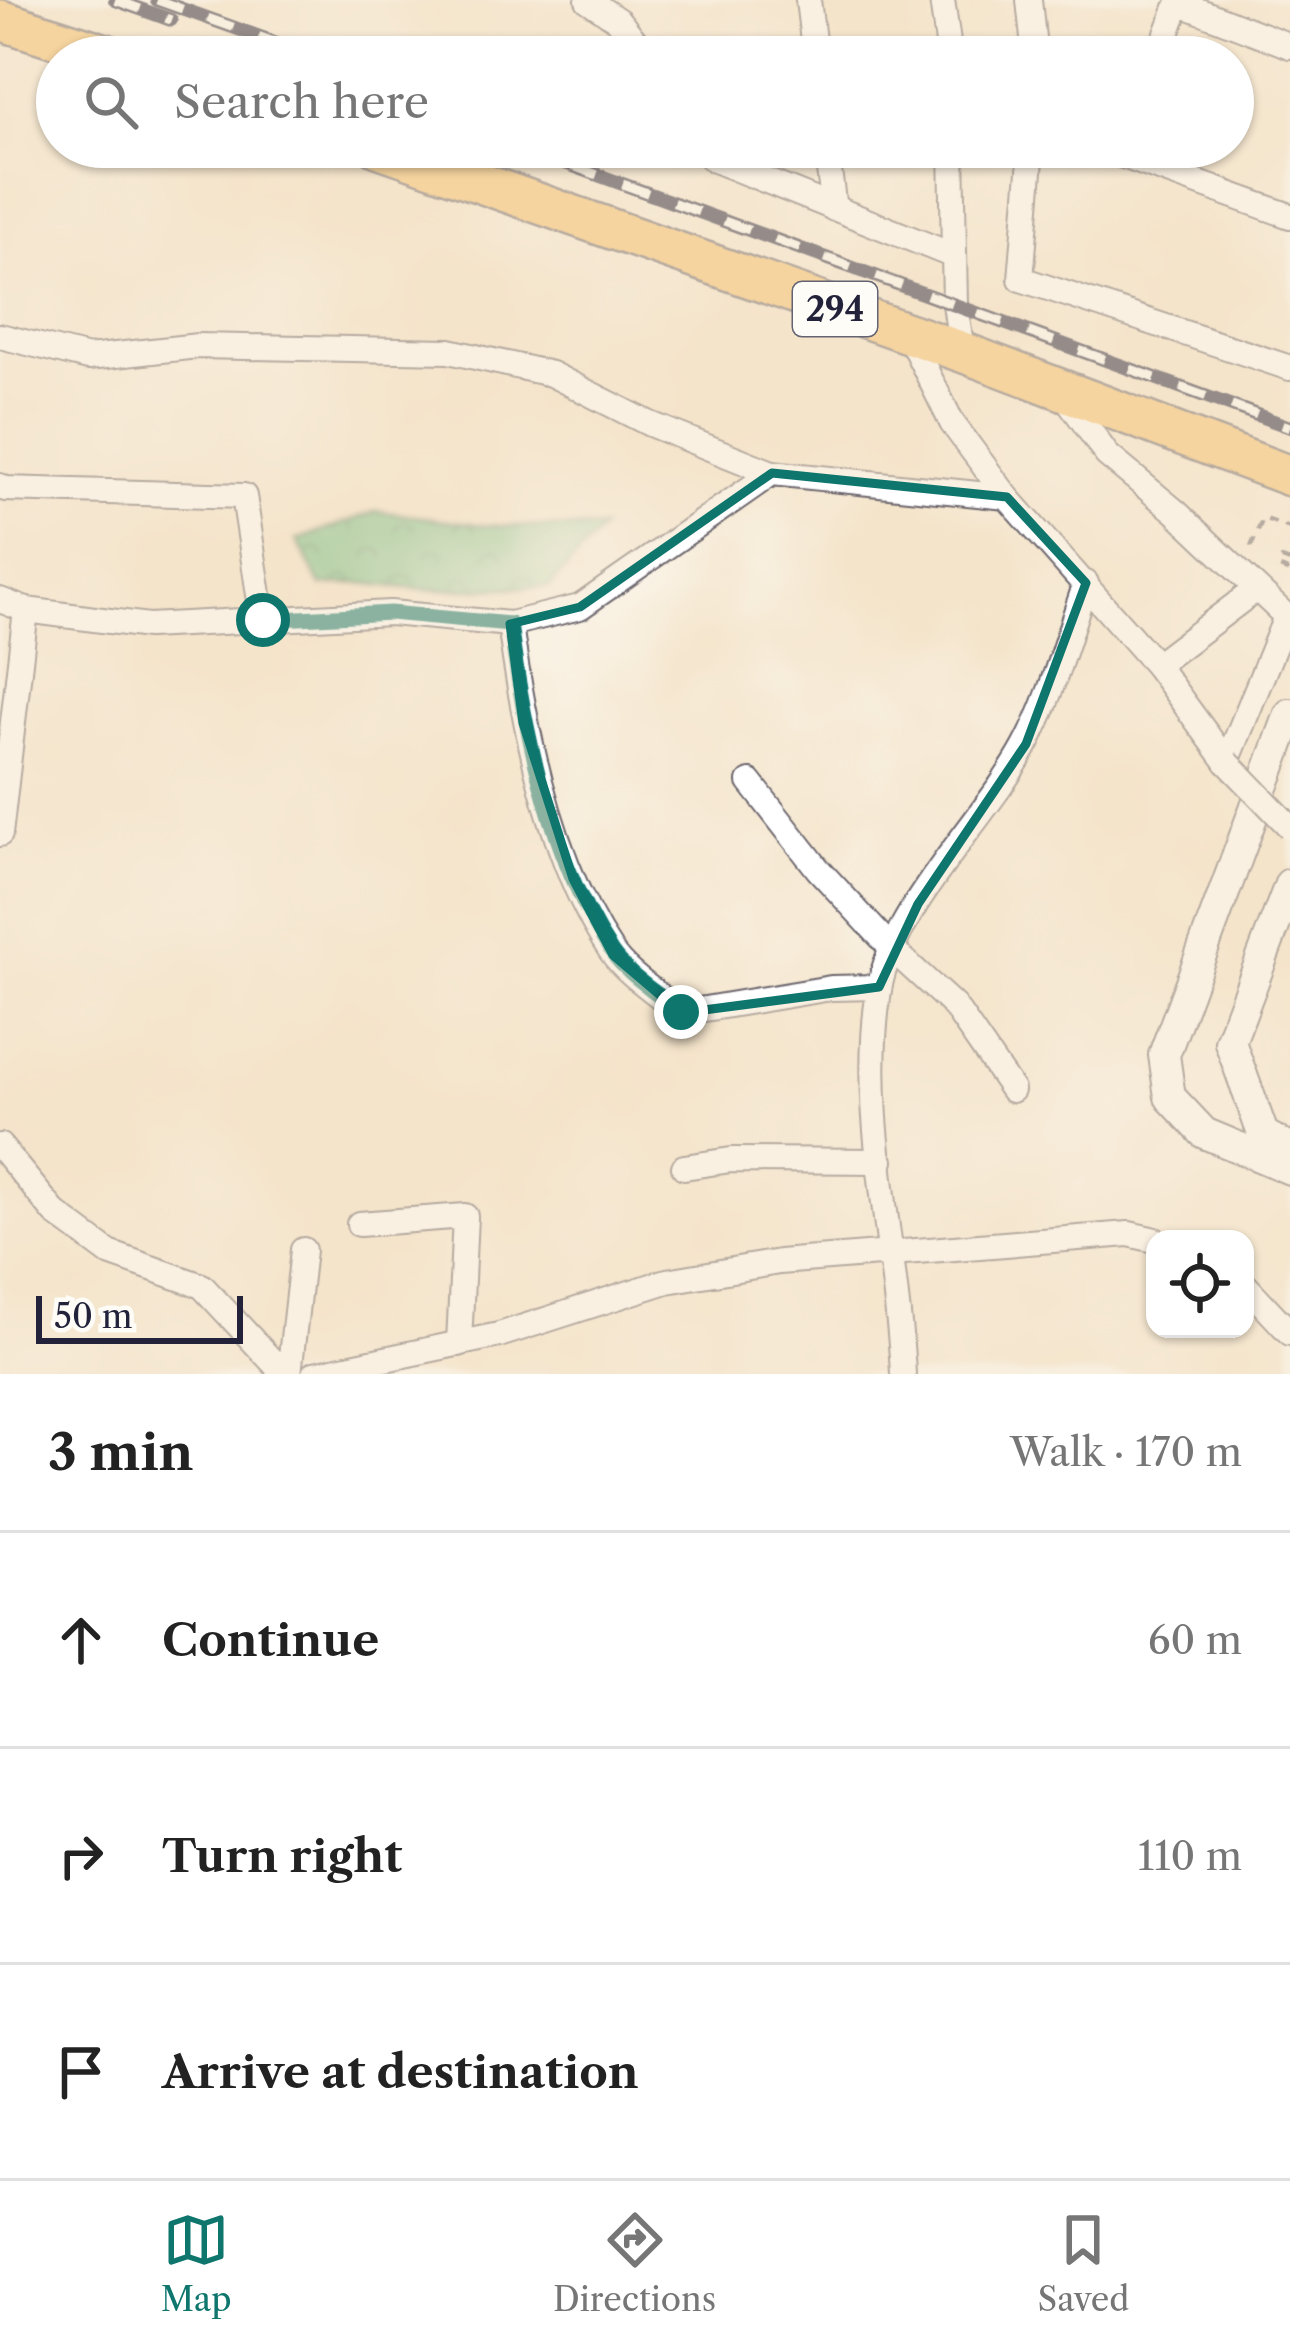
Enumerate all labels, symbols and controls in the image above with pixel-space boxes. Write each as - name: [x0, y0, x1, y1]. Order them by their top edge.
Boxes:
- search box: [36, 36, 1254, 168]
- icon: search: [78, 69, 144, 135]
- text: Search here: [174, 74, 429, 130]
- road number: 294: [793, 282, 877, 336]
- route start: [236, 593, 290, 647]
- route end: [654, 985, 708, 1039]
- map controls: [1146, 1230, 1254, 1338]
- button: locate: [1146, 1230, 1254, 1338]
- scale bar: [36, 1290, 243, 1343]
- text: 50 m: [54, 1296, 132, 1337]
- text: 3 min: [48, 1421, 194, 1483]
- text: Walk · 170 m: [1010, 1428, 1242, 1476]
- icon: ahead: [48, 1607, 114, 1673]
- text: Continue: [162, 1612, 379, 1668]
- text: 60 m: [1148, 1616, 1242, 1664]
- icon: right: [48, 1823, 114, 1889]
- text: Turn right: [162, 1828, 402, 1884]
- text: 110 m: [1138, 1832, 1242, 1880]
- icon: arrive: [48, 2039, 114, 2105]
- text: Arrive at destination: [162, 2044, 639, 2100]
- tab: Map: [161, 2207, 232, 2320]
- tab: Directions: [553, 2207, 716, 2320]
- tab: Saved: [1038, 2207, 1129, 2320]

